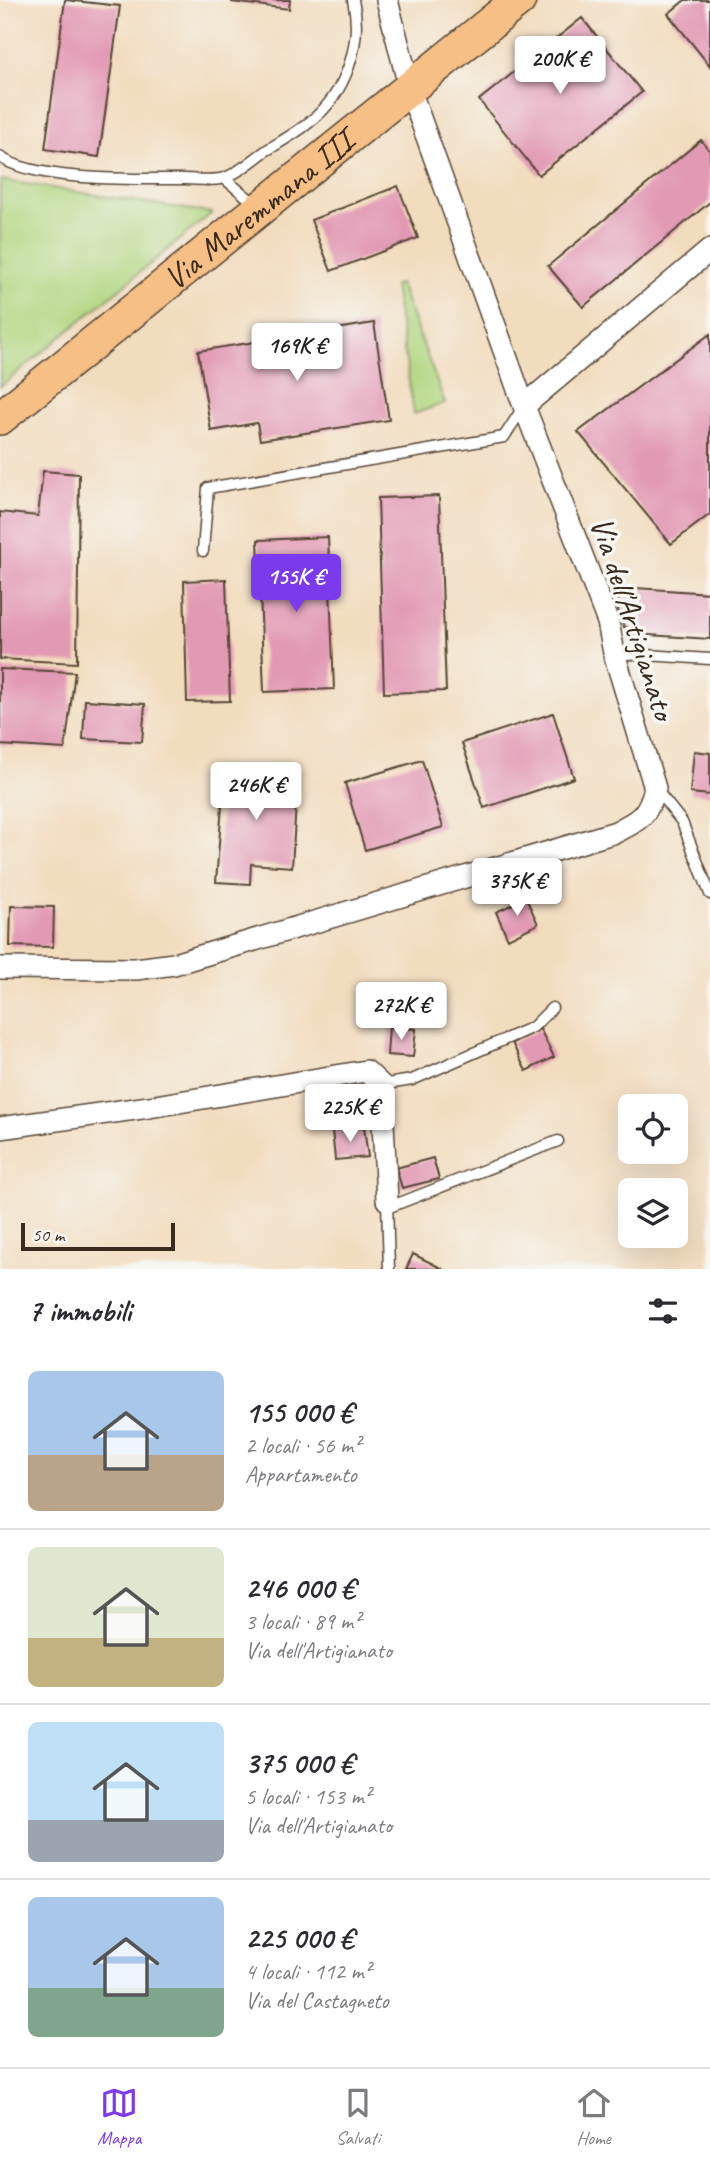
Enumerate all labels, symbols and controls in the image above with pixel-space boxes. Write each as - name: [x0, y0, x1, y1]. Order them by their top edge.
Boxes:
- pin: 200K €: [503, 36, 617, 96]
- text: 200K €: [531, 44, 589, 73]
- street label: Via Maremmana III: [155, 116, 367, 299]
- pin: 169K €: [240, 324, 354, 383]
- text: 169K €: [268, 331, 326, 360]
- street label: Via dell'Artigianato: [580, 511, 687, 728]
- pin: 155K €: [239, 554, 353, 614]
- text: 155K €: [267, 562, 325, 591]
- pin: 246K €: [199, 762, 313, 822]
- text: 246K €: [226, 770, 286, 799]
- pin: 375K €: [460, 858, 574, 918]
- text: 375K €: [488, 866, 546, 895]
- pin: 272K €: [344, 982, 458, 1042]
- text: 272K €: [372, 990, 430, 1019]
- pin: 225K €: [293, 1084, 407, 1144]
- text: 225K €: [321, 1092, 379, 1121]
- map controls: [618, 1094, 688, 1248]
- button: locate: [618, 1094, 688, 1164]
- button: layers: [618, 1178, 688, 1248]
- scale bar: [21, 1220, 175, 1252]
- text: 50 m: [32, 1223, 64, 1247]
- text: 7 immobili: [28, 1292, 131, 1330]
- icon: filters: [644, 1292, 682, 1330]
- text: 155 000 €: [245, 1393, 353, 1431]
- icon: home: [84, 1399, 168, 1483]
- text: 2 locali · 56 m²: [245, 1431, 360, 1460]
- text: Appartamento: [245, 1460, 357, 1489]
- text: 246 000 €: [245, 1569, 355, 1607]
- icon: home: [84, 1575, 168, 1659]
- text: 3 locali · 89 m²: [245, 1607, 360, 1636]
- text: Via dell'Artigianato: [245, 1636, 392, 1665]
- text: 375 000 €: [245, 1744, 353, 1782]
- icon: home: [84, 1750, 168, 1834]
- text: 5 locali · 153 m²: [245, 1782, 371, 1811]
- text: Via dell'Artigianato: [245, 1811, 392, 1840]
- text: 225 000 €: [245, 1919, 354, 1957]
- icon: home: [84, 1925, 168, 2009]
- text: 4 locali · 112 m²: [245, 1957, 371, 1986]
- text: Via del Castagneto: [245, 1986, 389, 2015]
- tab: Mappa: [97, 2084, 141, 2150]
- tab: Salvati: [336, 2084, 380, 2150]
- tab: Home: [575, 2084, 613, 2150]

